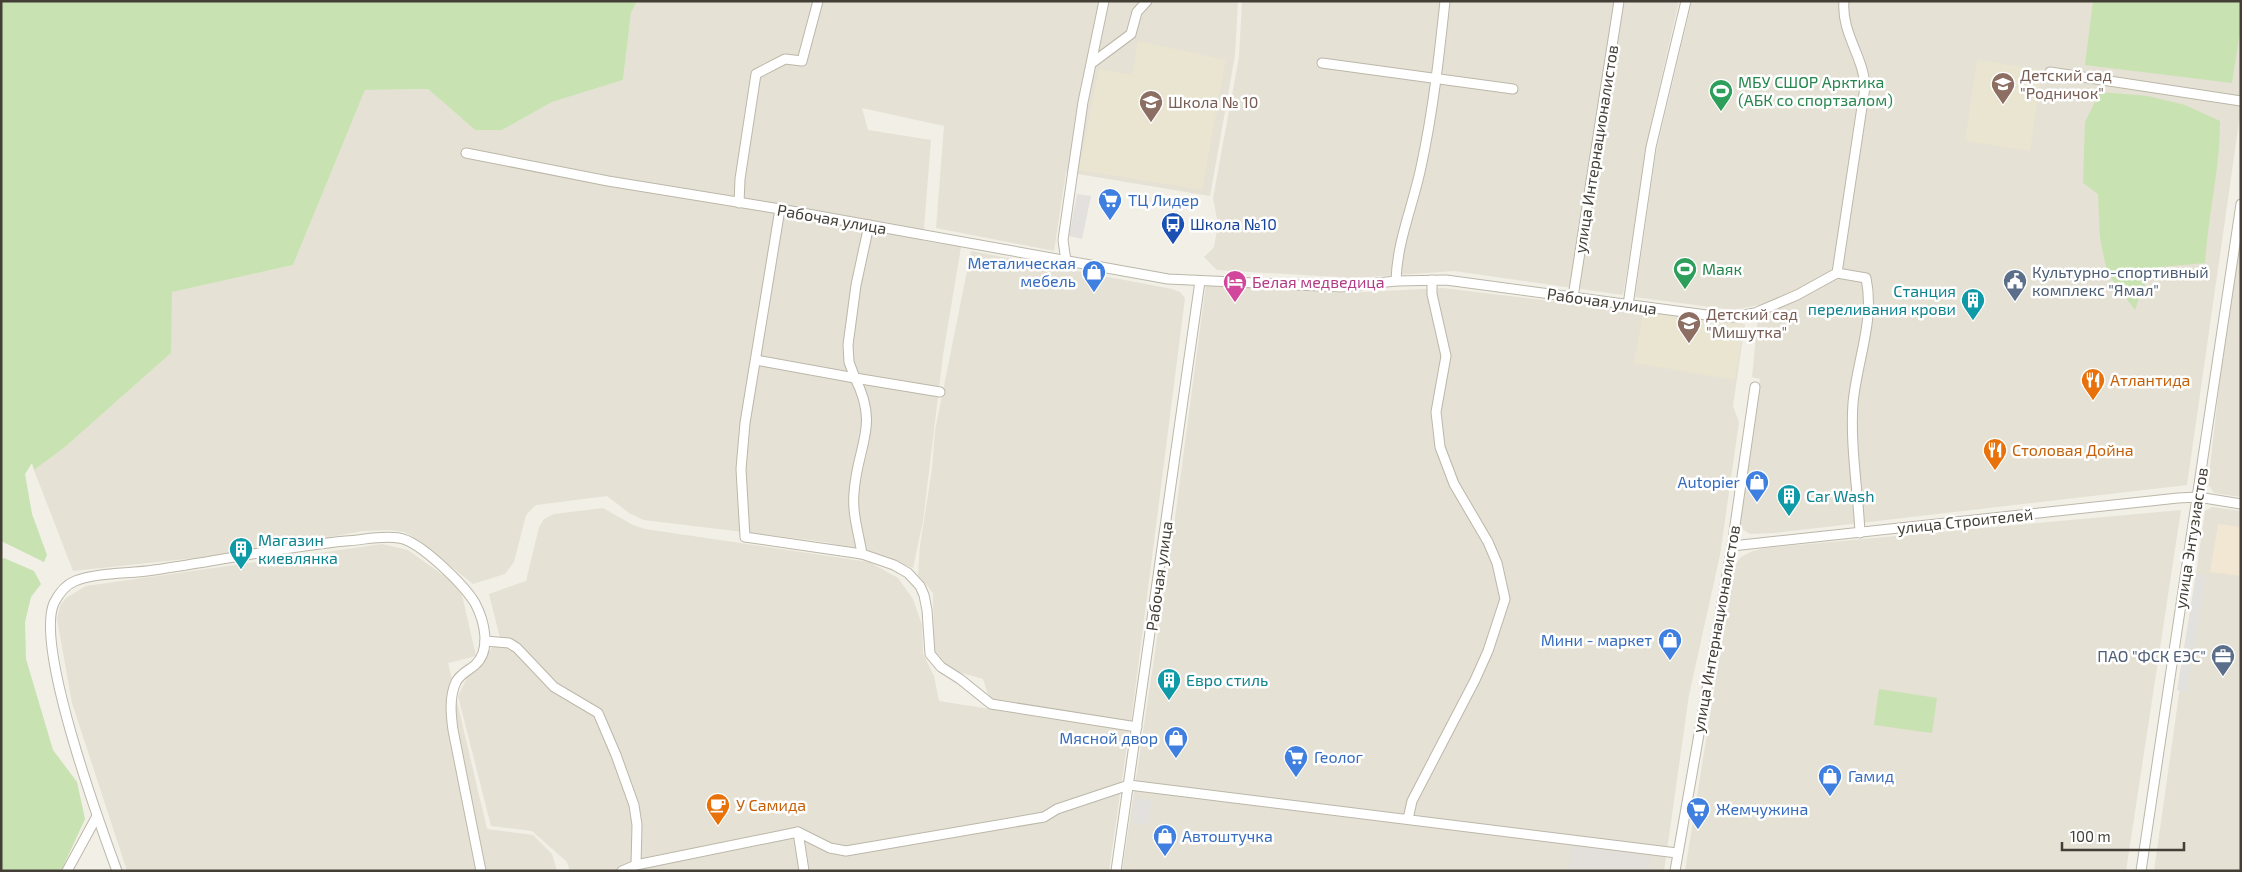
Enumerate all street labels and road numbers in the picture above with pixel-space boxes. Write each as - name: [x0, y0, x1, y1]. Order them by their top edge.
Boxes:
- street label: улица Интернационалистов: [1570, 43, 1622, 255]
- street label: Рабочая улица: [776, 200, 888, 238]
- street label: Рабочая улица: [1546, 283, 1658, 319]
- street label: улица Энтузиастов: [2170, 466, 2212, 610]
- street label: улица Строителей: [1896, 504, 2034, 538]
- street label: Рабочая улица: [1141, 520, 1177, 632]
- street label: улица Интернационалистов: [1688, 524, 1744, 734]

